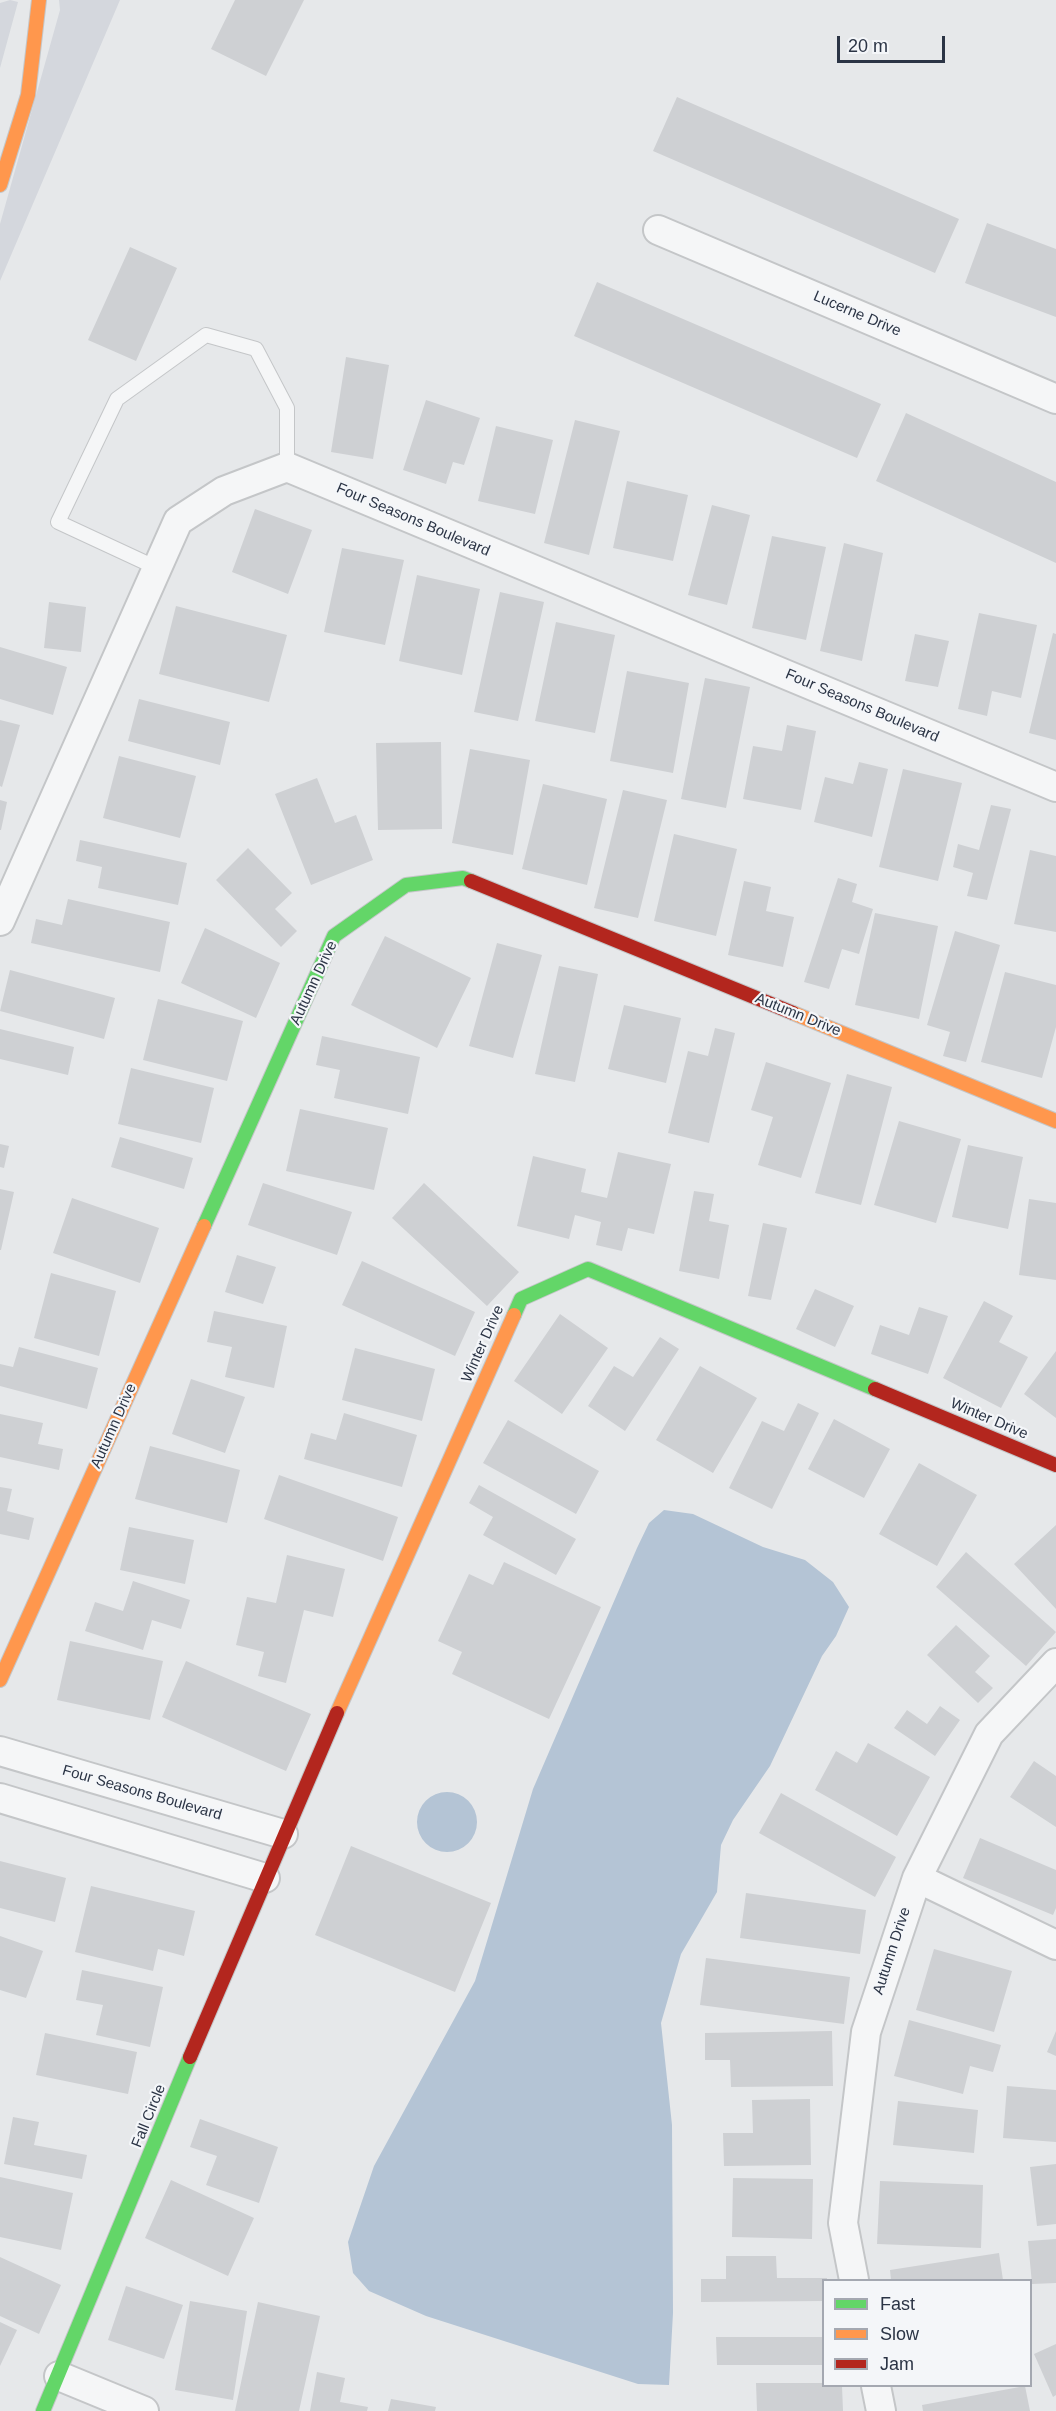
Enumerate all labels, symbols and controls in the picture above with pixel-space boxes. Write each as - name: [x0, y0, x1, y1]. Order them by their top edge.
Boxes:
- scale bar: [840, 24, 948, 62]
- text: 20 m: [848, 36, 888, 56]
- street label: Lucerne Drive: [811, 287, 903, 341]
- street label: Four Seasons Boulevard: [333, 479, 493, 561]
- street label: Four Seasons Boulevard: [782, 665, 942, 747]
- street label: Autumn Drive: [287, 938, 341, 1028]
- street label: Autumn Drive: [753, 990, 843, 1040]
- street label: Winter Drive: [458, 1303, 508, 1385]
- street label: Autumn Drive: [87, 1381, 141, 1471]
- street label: Winter Drive: [948, 1395, 1030, 1443]
- street label: Four Seasons Boulevard: [60, 1762, 224, 1824]
- street label: Autumn Drive: [869, 1905, 915, 1997]
- street label: Fall Circle: [128, 2082, 170, 2150]
- legend: [822, 2279, 1032, 2387]
- text: Fast: [880, 2294, 915, 2314]
- text: Slow: [880, 2324, 919, 2344]
- text: Jam: [880, 2354, 914, 2374]

